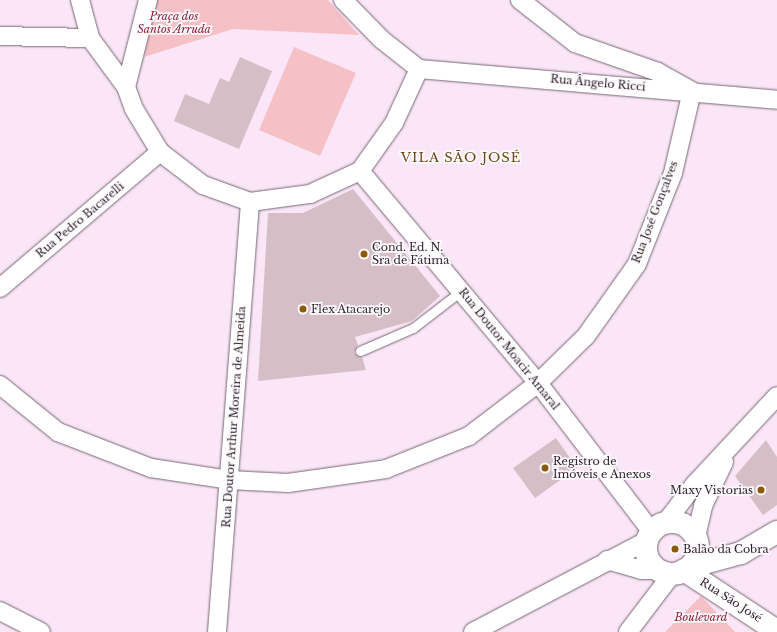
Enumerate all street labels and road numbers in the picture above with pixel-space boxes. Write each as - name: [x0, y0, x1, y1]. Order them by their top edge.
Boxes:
- street label: Rua Ângelo Ricci: [550, 72, 646, 94]
- street label: Rua José Gonçalves: [629, 159, 681, 265]
- street label: Rua Pedro Bacarelli: [33, 179, 127, 261]
- street label: Rua Doutor Moacir Amaral: [456, 285, 562, 413]
- street label: Rua Doutor Arthur Moreira de Almeida: [220, 305, 248, 529]
- street label: Rua São José: [697, 575, 765, 625]

